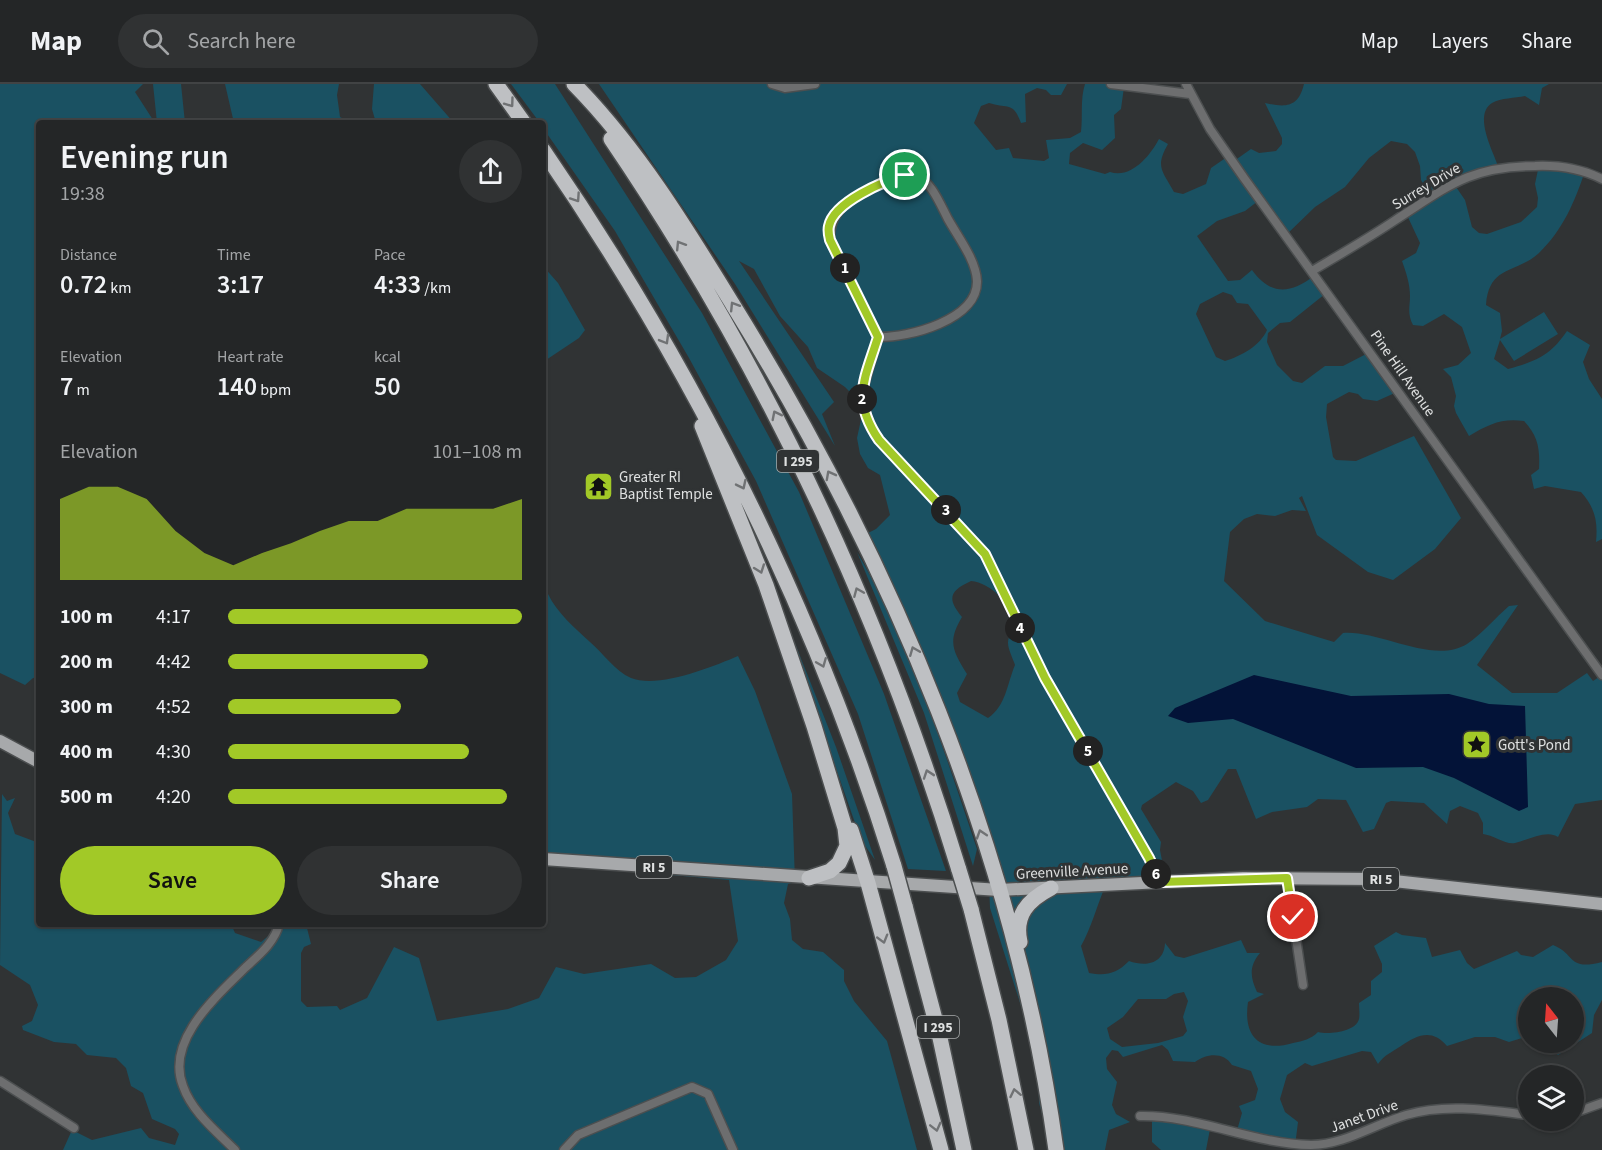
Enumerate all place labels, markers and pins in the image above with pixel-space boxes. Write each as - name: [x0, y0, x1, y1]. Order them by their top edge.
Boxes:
- pin: [879, 149, 930, 200]
- pin: 1: [830, 253, 860, 283]
- pin: 2: [847, 384, 877, 414]
- place label: Greater RI Baptist Temple: [619, 467, 713, 505]
- temple icon: Greater RI Baptist Temple: [582, 470, 614, 502]
- pin: 3: [931, 495, 961, 525]
- pin: 4: [1005, 613, 1035, 643]
- place icon: Gott's Pond: [1461, 729, 1493, 761]
- place label: Gott's Pond: [1498, 735, 1570, 756]
- pin: 5: [1073, 736, 1103, 766]
- pin: 6: [1141, 859, 1171, 889]
- pin: [1267, 891, 1318, 942]

